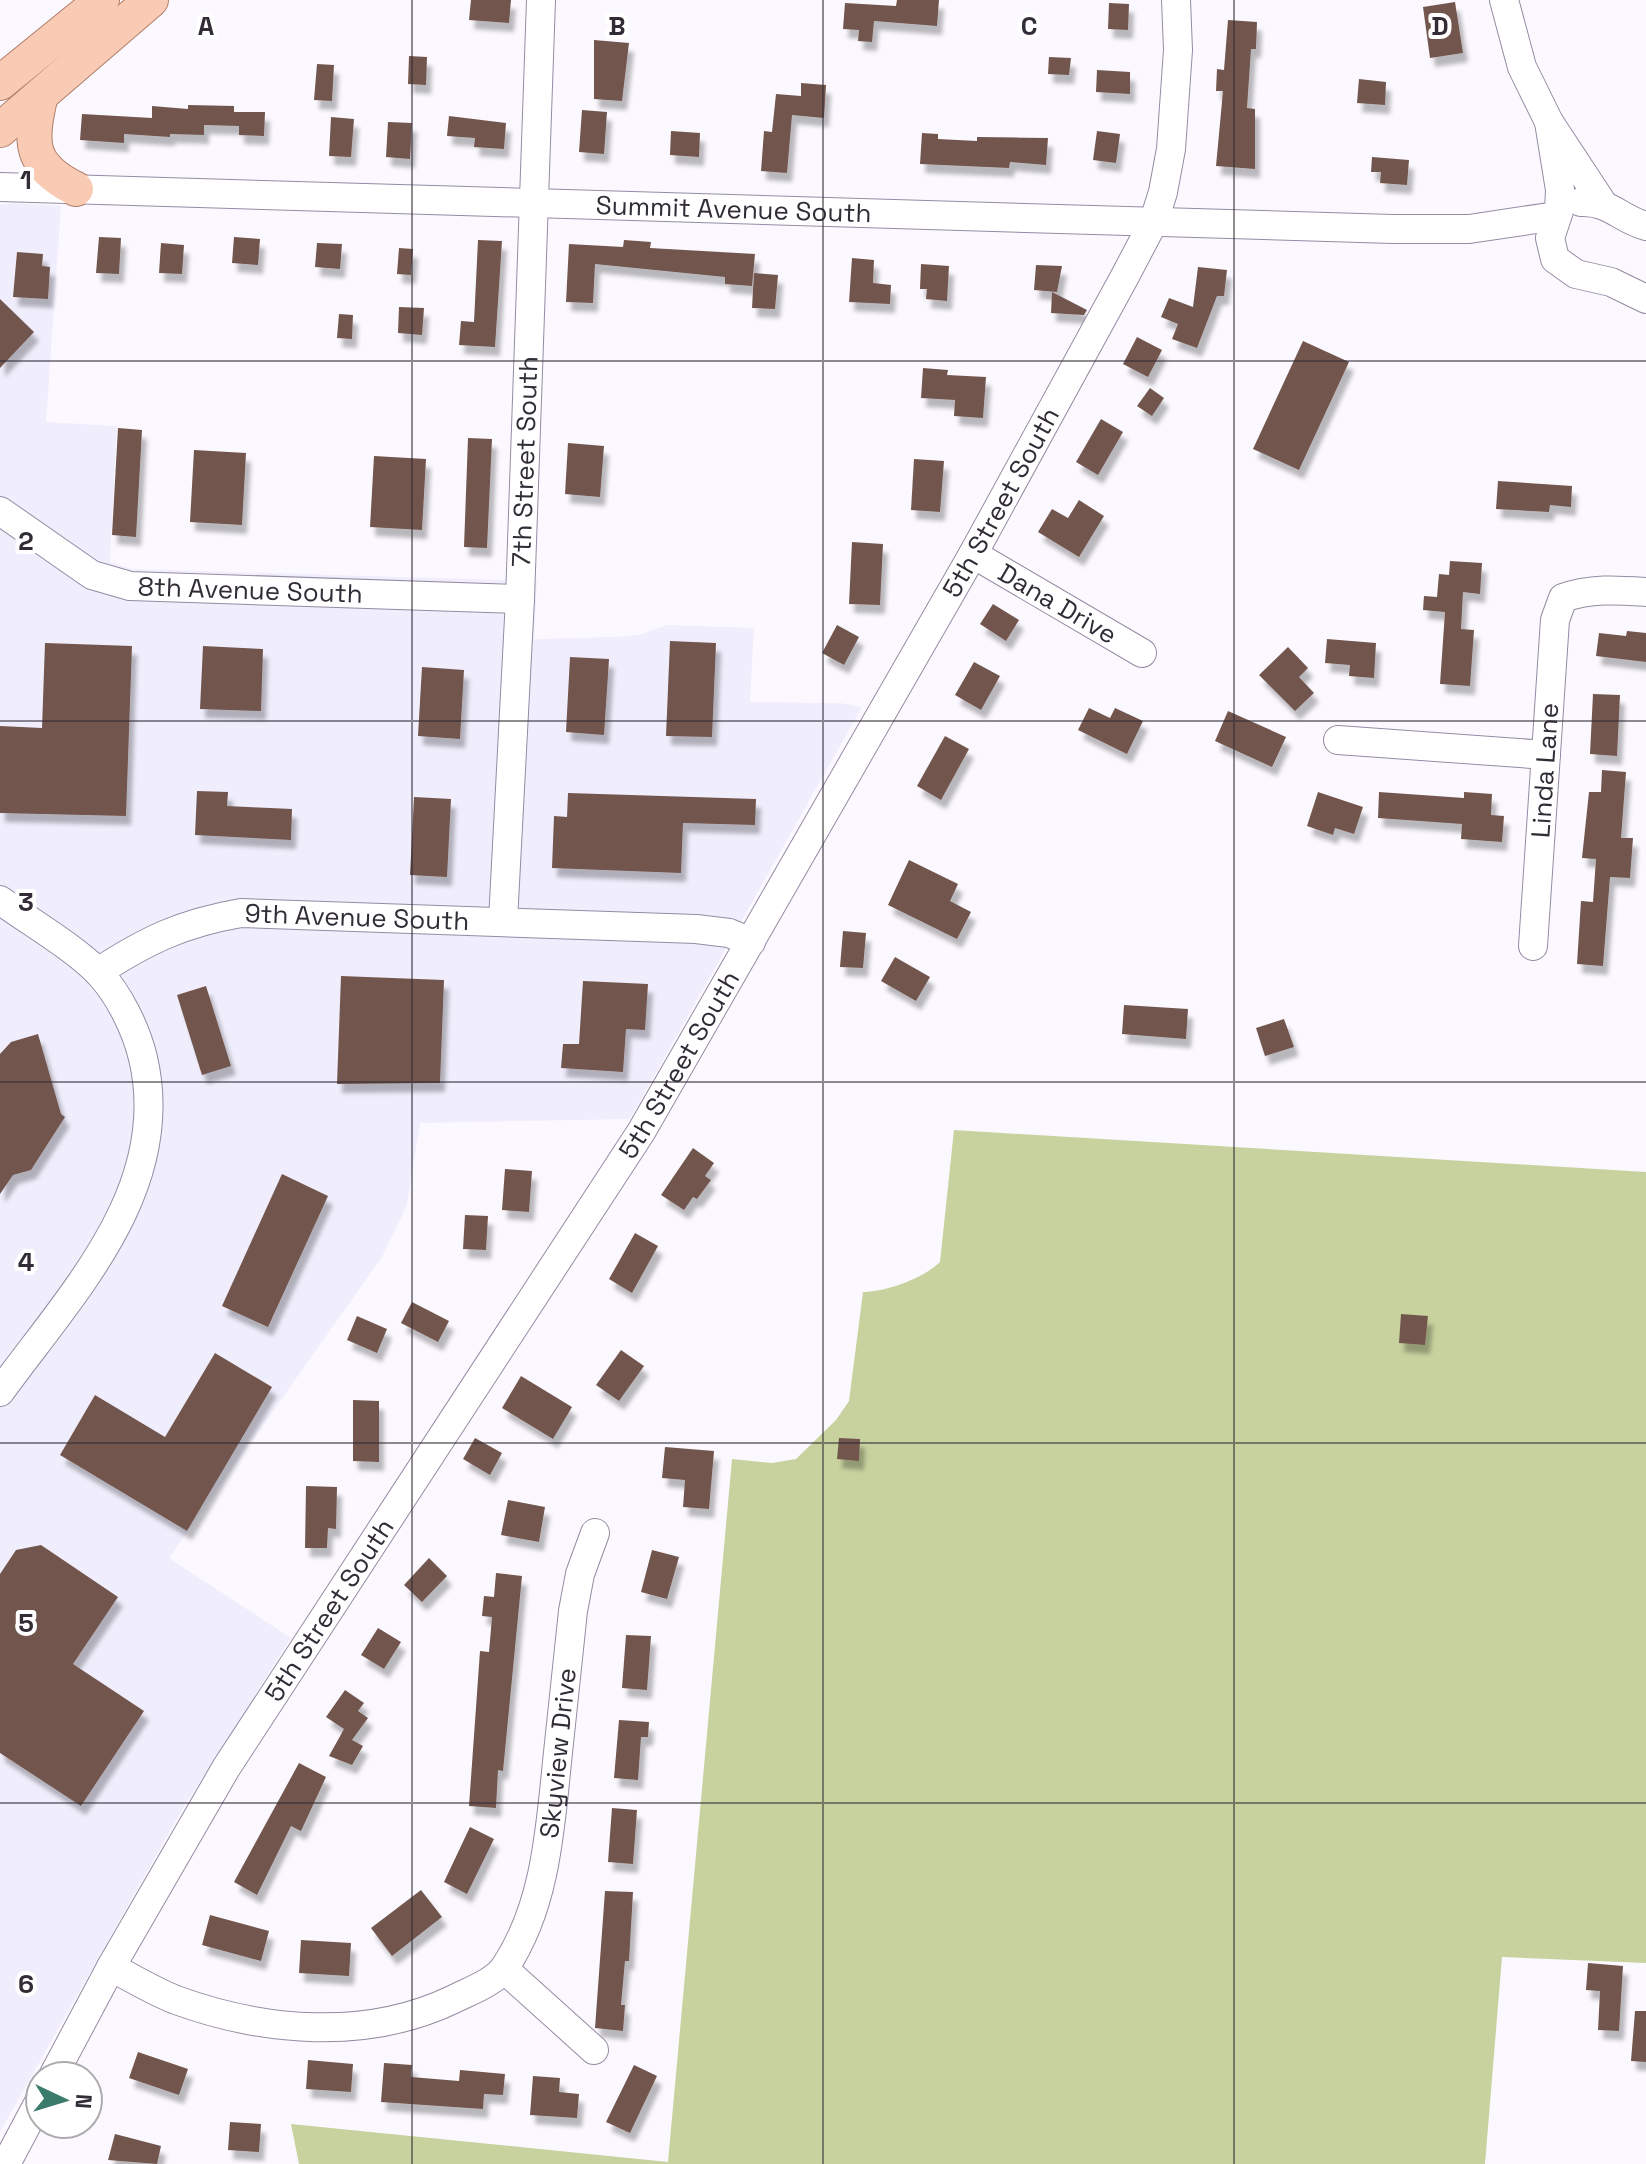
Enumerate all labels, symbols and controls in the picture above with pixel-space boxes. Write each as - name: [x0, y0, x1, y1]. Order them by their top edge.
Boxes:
- text: A: [198, 9, 215, 43]
- text: B: [608, 9, 626, 43]
- text: C: [1021, 9, 1037, 43]
- text: D: [1431, 9, 1449, 43]
- text: 1: [20, 163, 32, 197]
- street label: Summit Avenue South: [595, 188, 872, 230]
- street label: 7th Street South: [504, 355, 546, 568]
- street label: 5th Street South: [935, 401, 1067, 604]
- text: 2: [18, 524, 34, 558]
- street label: Dana Drive: [992, 555, 1123, 652]
- street label: 8th Avenue South: [137, 569, 363, 611]
- street label: Linda Lane: [1523, 702, 1566, 839]
- text: 3: [18, 885, 34, 919]
- street label: 9th Avenue South: [244, 896, 470, 938]
- street label: 5th Street South: [611, 965, 747, 1165]
- text: 4: [18, 1245, 34, 1279]
- street label: 5th Street South: [257, 1512, 401, 1708]
- text: 5: [18, 1606, 34, 1640]
- street label: Skyview Drive: [532, 1666, 584, 1840]
- text: 6: [18, 1967, 34, 2001]
- north arrow: [24, 2060, 104, 2140]
- text: N: [69, 2093, 98, 2110]

